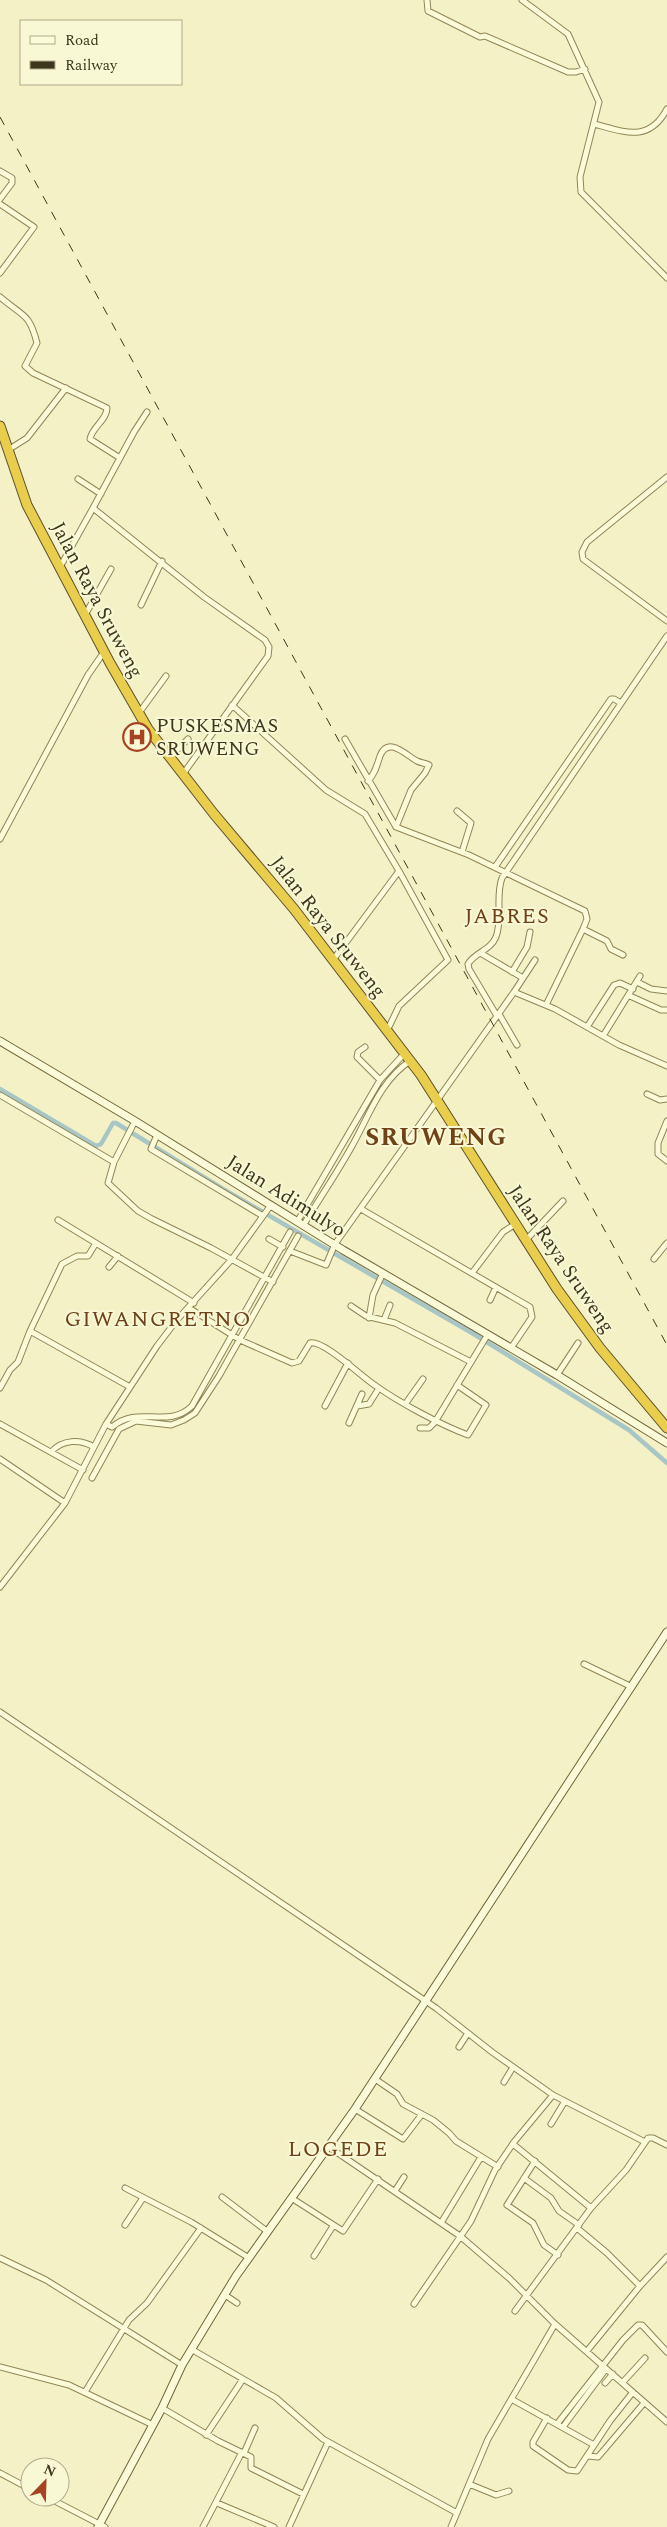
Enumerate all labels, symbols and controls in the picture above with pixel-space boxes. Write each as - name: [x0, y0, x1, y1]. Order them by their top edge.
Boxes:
- legend: [20, 20, 182, 85]
- text: Road: [65, 29, 99, 52]
- text: Railway: [65, 54, 118, 77]
- street label: Jalan Raya Sruweng: [43, 516, 151, 684]
- place label: PUSKESMAS SRUWENG: [156, 711, 278, 764]
- hospital icon: PUSKESMAS SRUWENG: [122, 722, 152, 752]
- street label: Jalan Raya Sruweng: [263, 849, 393, 1005]
- district label: JABRES: [464, 900, 550, 933]
- district label: SRUWENG: [365, 1119, 507, 1157]
- street label: Jalan Adimulyo: [220, 1147, 352, 1245]
- street label: Jalan Raya Sruweng: [500, 1179, 622, 1339]
- district label: GIWANGRETNO: [64, 1303, 252, 1336]
- district label: LOGEDE: [288, 2133, 388, 2166]
- north arrow: [20, 2457, 70, 2507]
- text: N: [41, 2459, 59, 2482]

